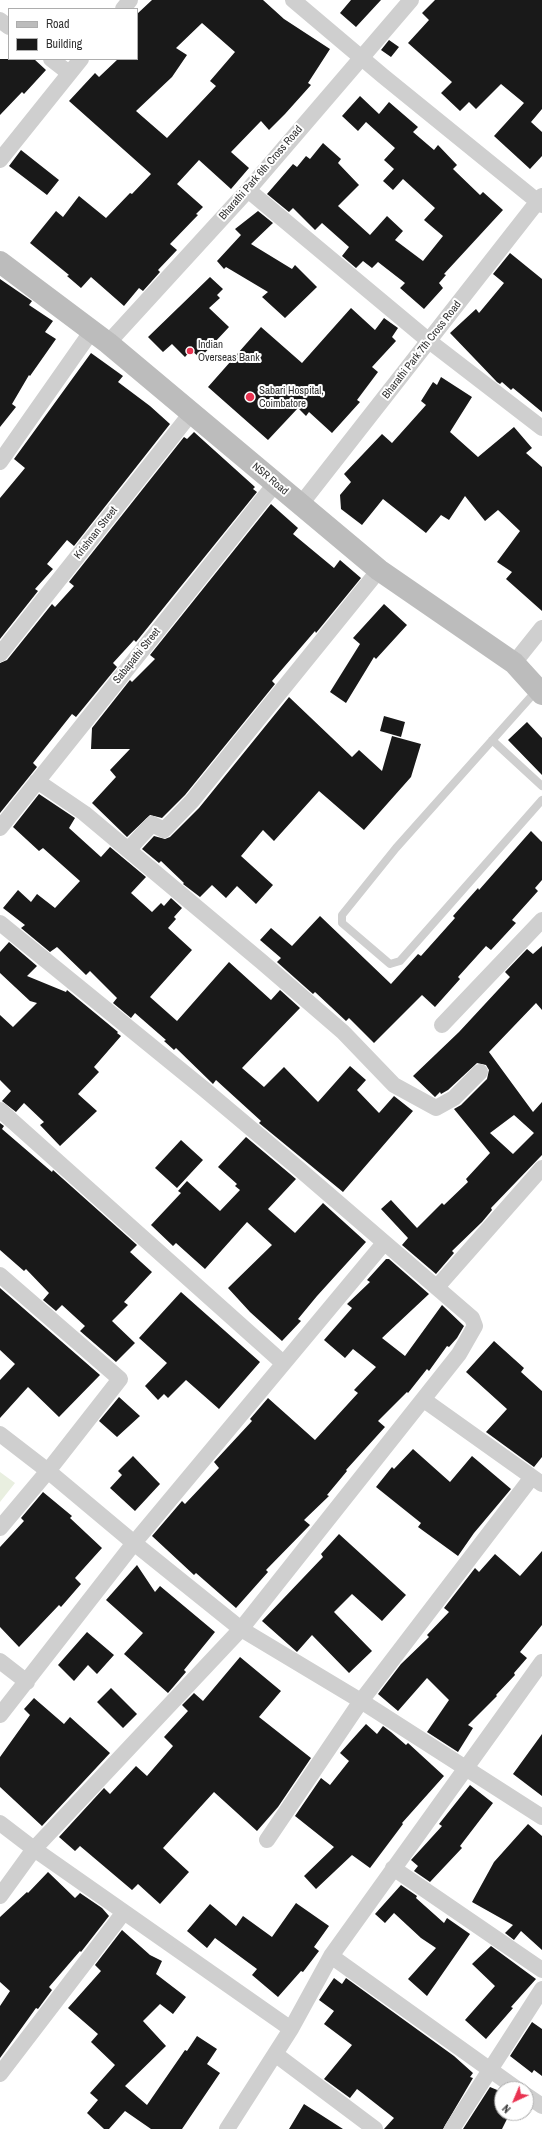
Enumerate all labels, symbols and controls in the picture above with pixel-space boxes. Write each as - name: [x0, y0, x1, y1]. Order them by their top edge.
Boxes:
- legend: [8, 8, 138, 60]
- text: Road: [46, 16, 70, 32]
- text: Building: [46, 36, 82, 52]
- street label: Bharathi Park 6th Cross Road: [217, 123, 305, 223]
- street label: Bharathi Park 7th Cross Road: [380, 299, 464, 401]
- place label: Indian Overseas Bank: [198, 338, 260, 364]
- marker: Indian Overseas Bank: [185, 346, 195, 356]
- place label: Sabari Hospital, Coimbatore: [259, 384, 324, 410]
- marker: Sabari Hospital, Coimbatore: [244, 391, 256, 403]
- street label: NSR Road: [249, 460, 291, 498]
- street label: Krishnan Street: [72, 504, 120, 562]
- street label: Sabapathi Street: [111, 626, 163, 686]
- north arrow: [494, 2081, 534, 2121]
- text: N: [499, 2102, 514, 2116]

